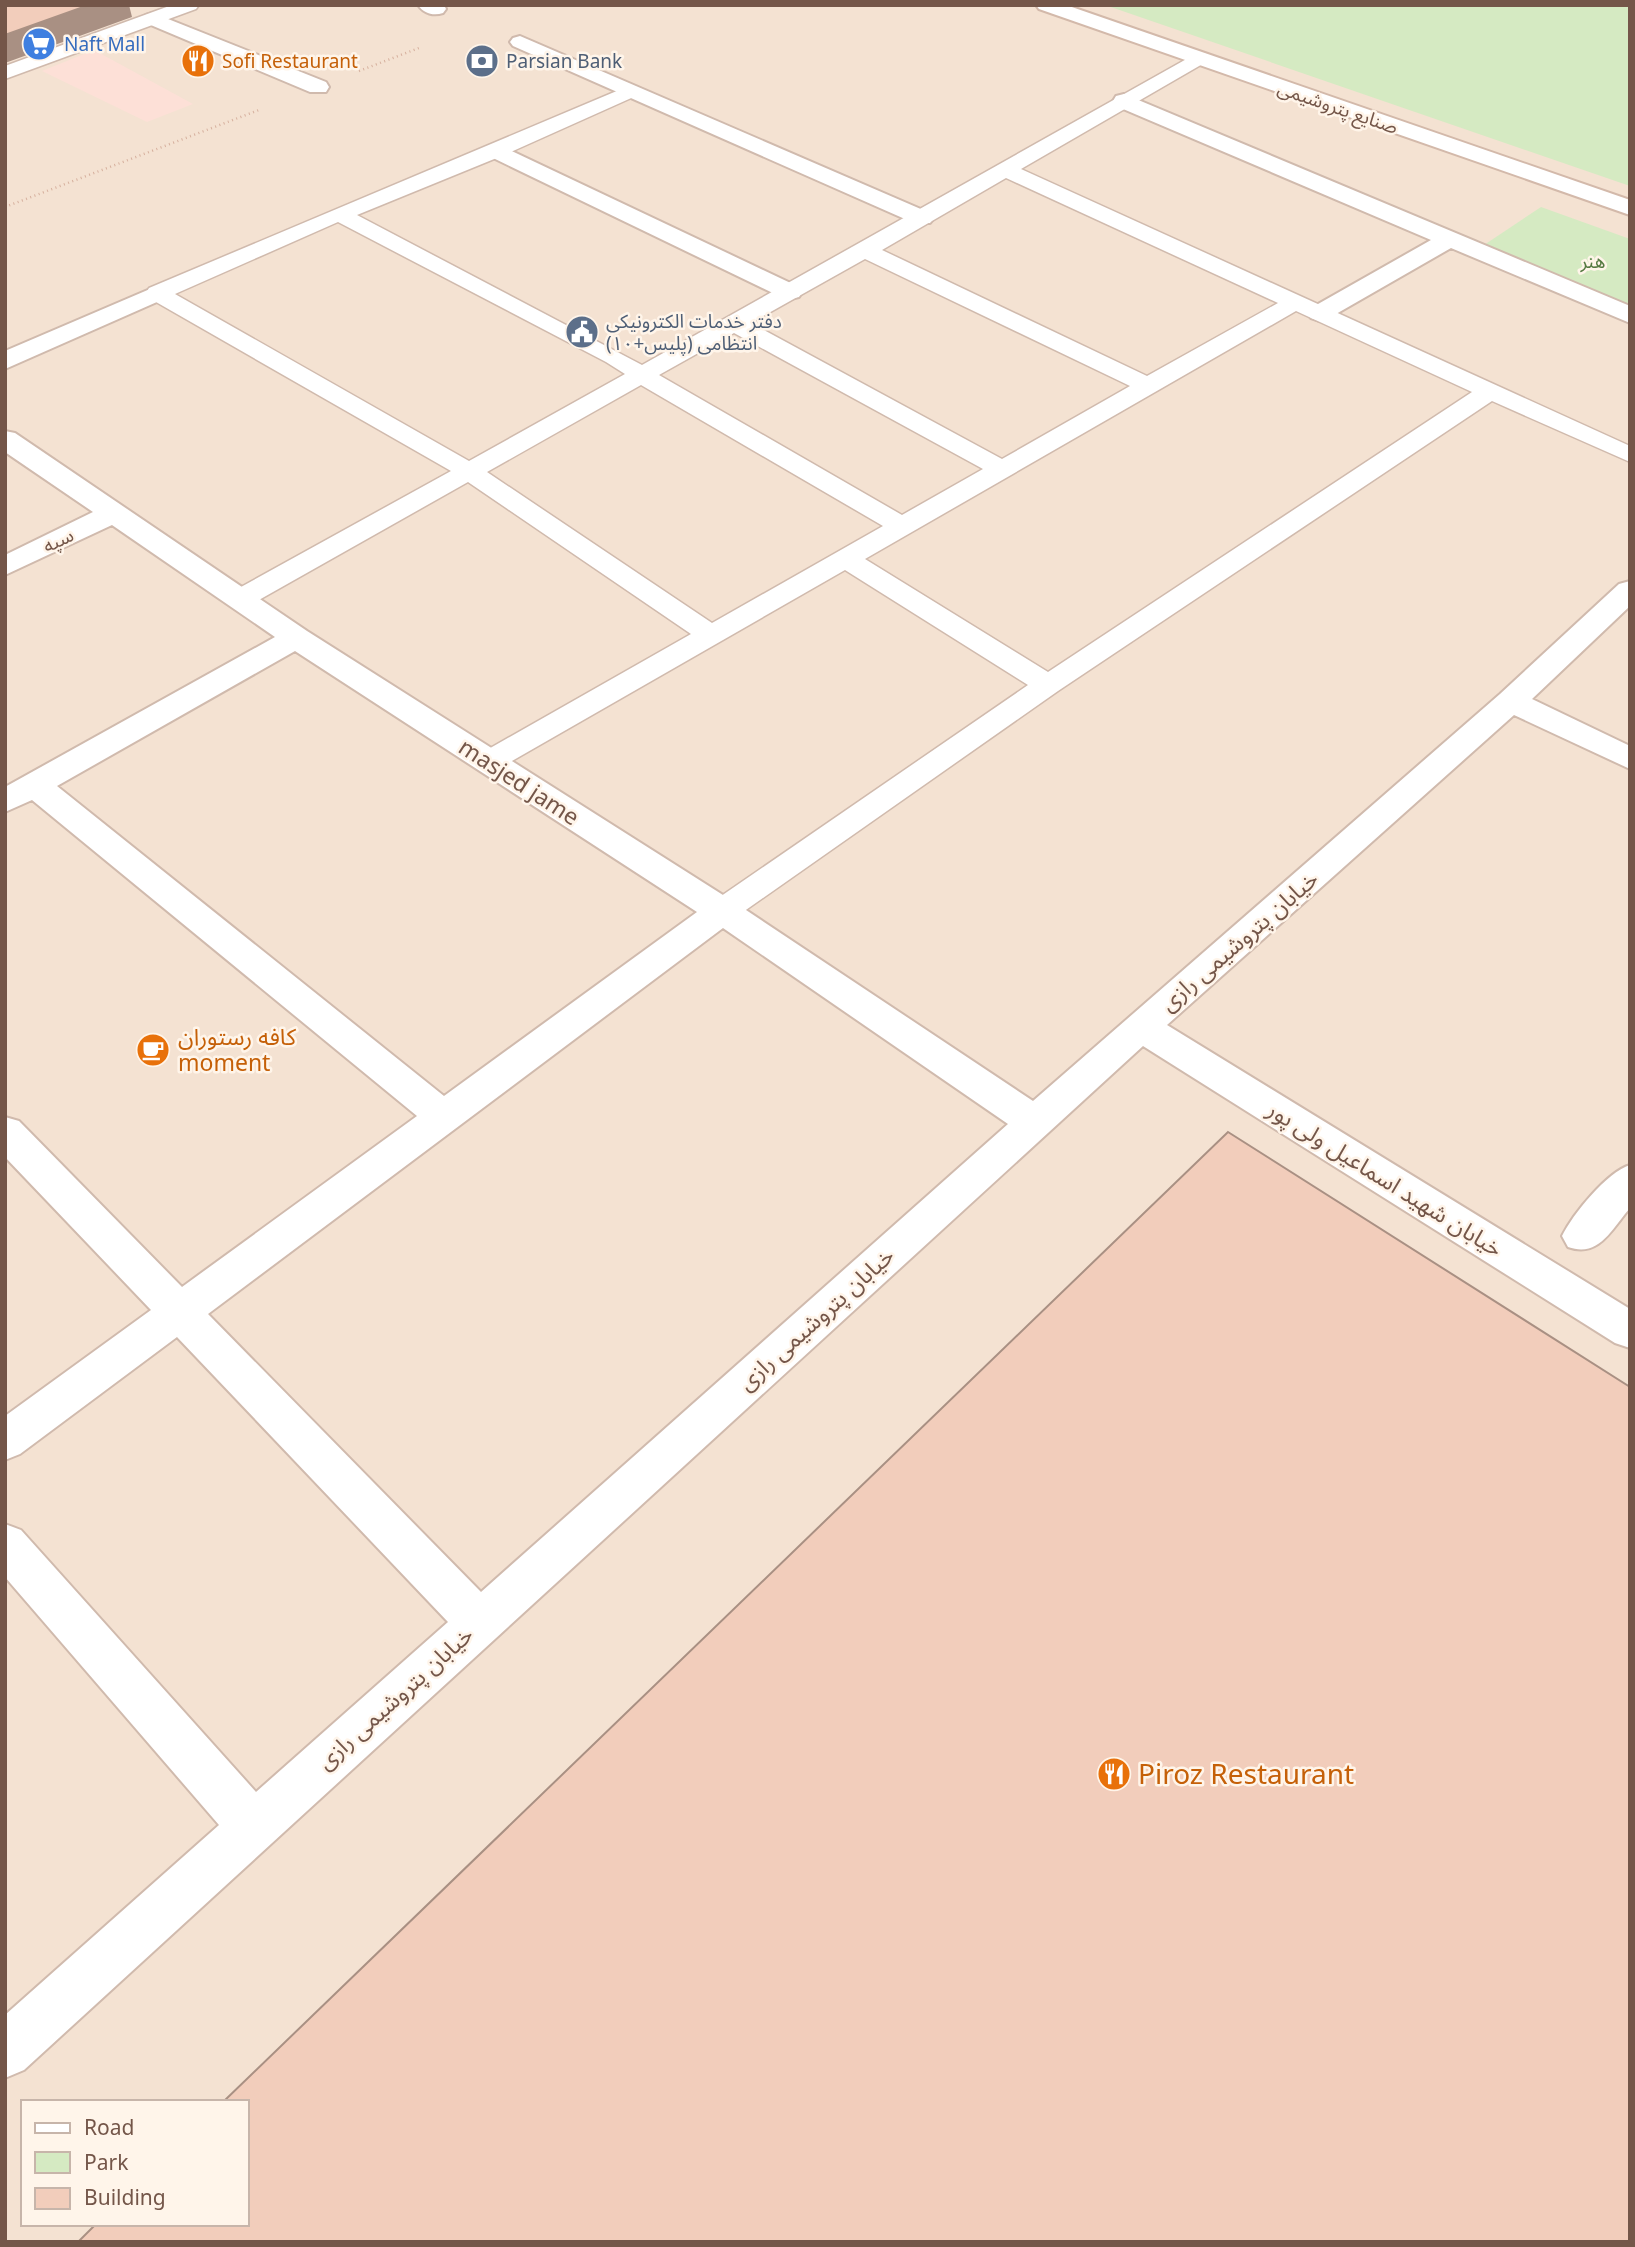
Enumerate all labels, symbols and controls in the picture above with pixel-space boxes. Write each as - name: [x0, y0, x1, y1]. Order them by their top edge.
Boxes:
- supermarket icon: Naft Mall: [20, 25, 58, 63]
- place label: Naft Mall: [64, 31, 145, 57]
- restaurant icon: Sofi Restaurant: [179, 42, 217, 80]
- bank icon: Parsian Bank: [463, 42, 501, 80]
- place label: Sofi Restaurant: [222, 48, 358, 74]
- place label: Parsian Bank: [506, 48, 622, 74]
- street label: صنایع پتروشیمی: [1274, 74, 1402, 142]
- park label: هنر: [1580, 248, 1606, 274]
- place label: دفتر خدمات الکترونیکی انتظامی (پلیس+۱۰): [606, 308, 782, 356]
- public building icon: دفتر خدمات الکترونیکی انتظامی (پلیس+۱۰): [563, 313, 601, 351]
- street label: سپه: [38, 521, 78, 559]
- street label: masjed jame: [453, 730, 586, 832]
- street label: خیابان پتروشیمی رازی: [1152, 862, 1325, 1018]
- place label: کافه رستوران moment: [178, 1020, 296, 1078]
- cafe icon: کافه رستوران moment: [134, 1031, 172, 1069]
- street label: خیابان شهید اسماعیل ولی پور: [1261, 1092, 1509, 1264]
- street label: خیابان پتروشیمی رازی: [730, 1239, 901, 1397]
- street label: خیابان پتروشیمی رازی: [309, 1618, 480, 1776]
- place label: Piroz Restaurant: [1138, 1754, 1354, 1792]
- restaurant icon: Piroz Restaurant: [1095, 1755, 1133, 1793]
- legend: [21, 2100, 248, 2226]
- text: Road: [84, 2113, 134, 2141]
- text: Park: [84, 2148, 129, 2176]
- text: Building: [84, 2183, 166, 2211]

